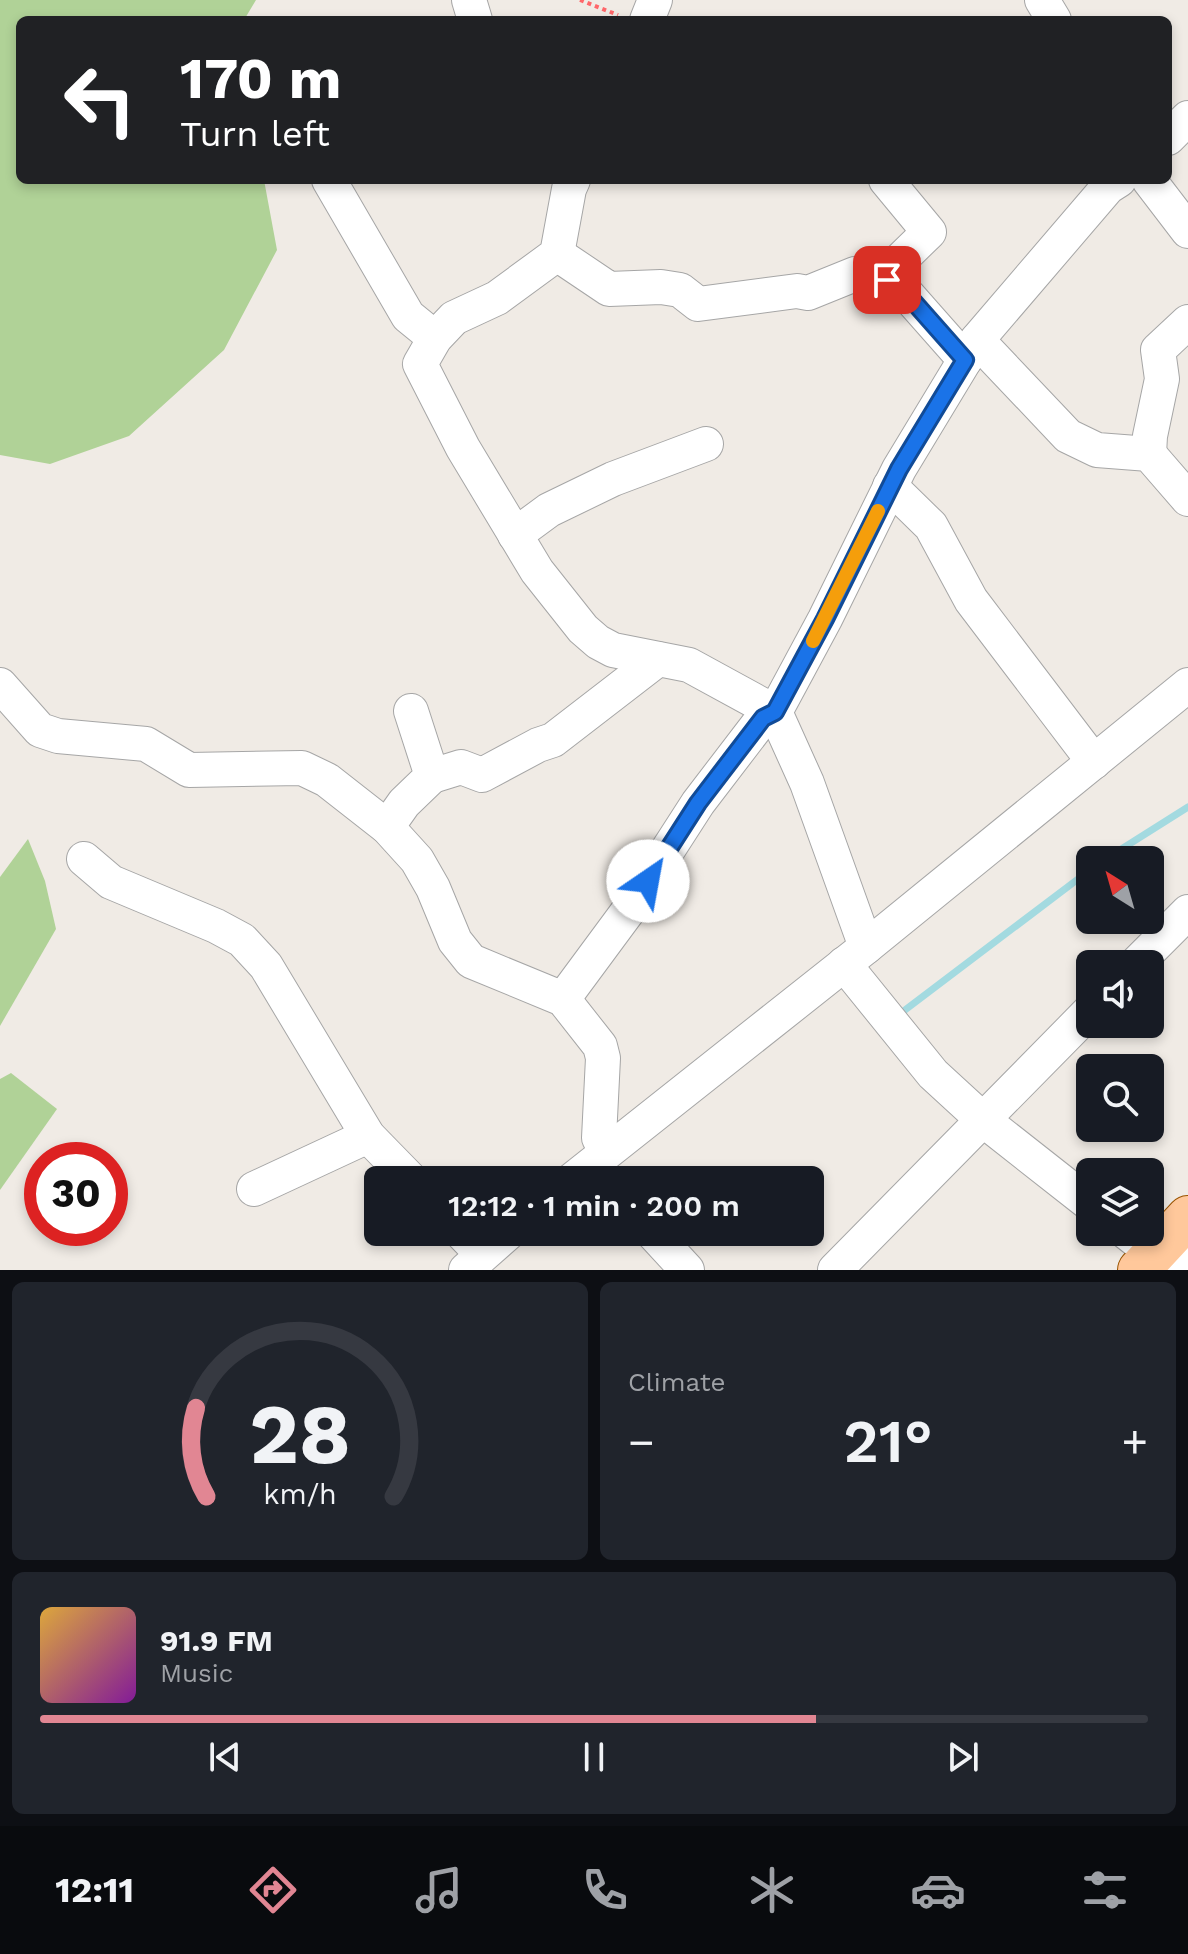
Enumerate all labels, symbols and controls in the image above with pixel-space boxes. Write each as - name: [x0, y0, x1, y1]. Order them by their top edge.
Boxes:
- text: 170 m: [180, 46, 342, 112]
- icon: left: [48, 48, 152, 152]
- text: Turn left: [180, 113, 330, 155]
- pin: [853, 246, 921, 314]
- icon: arrive: [865, 258, 909, 302]
- position arrow: [606, 839, 690, 923]
- north arrow: [1076, 846, 1164, 934]
- map controls: [1076, 846, 1164, 1246]
- button: sound: [1076, 950, 1164, 1038]
- button: search: [1076, 1054, 1164, 1142]
- speed limit sign: 30: [24, 1142, 128, 1246]
- button: layers: [1076, 1158, 1164, 1246]
- text: 12:12 · 1 min · 200 m: [448, 1188, 740, 1223]
- text: Climate: [628, 1367, 726, 1397]
- text: 28: [249, 1386, 351, 1483]
- text: 21°: [843, 1406, 933, 1477]
- text: −: [628, 1416, 655, 1468]
- text: +: [1121, 1416, 1148, 1468]
- text: km/h: [263, 1477, 337, 1511]
- text: 91.9 FM: [160, 1623, 273, 1658]
- text: Music: [160, 1658, 233, 1688]
- icon: previous: [203, 1735, 247, 1779]
- icon: pause: [572, 1735, 616, 1779]
- icon: next: [941, 1735, 985, 1779]
- icon: directions: [245, 1862, 301, 1918]
- icon: music: [411, 1862, 467, 1918]
- icon: phone: [577, 1862, 633, 1918]
- icon: climate: [744, 1862, 800, 1918]
- icon: car: [910, 1862, 966, 1918]
- icon: filters: [1077, 1862, 1133, 1918]
- text: 12:11: [55, 1869, 134, 1911]

